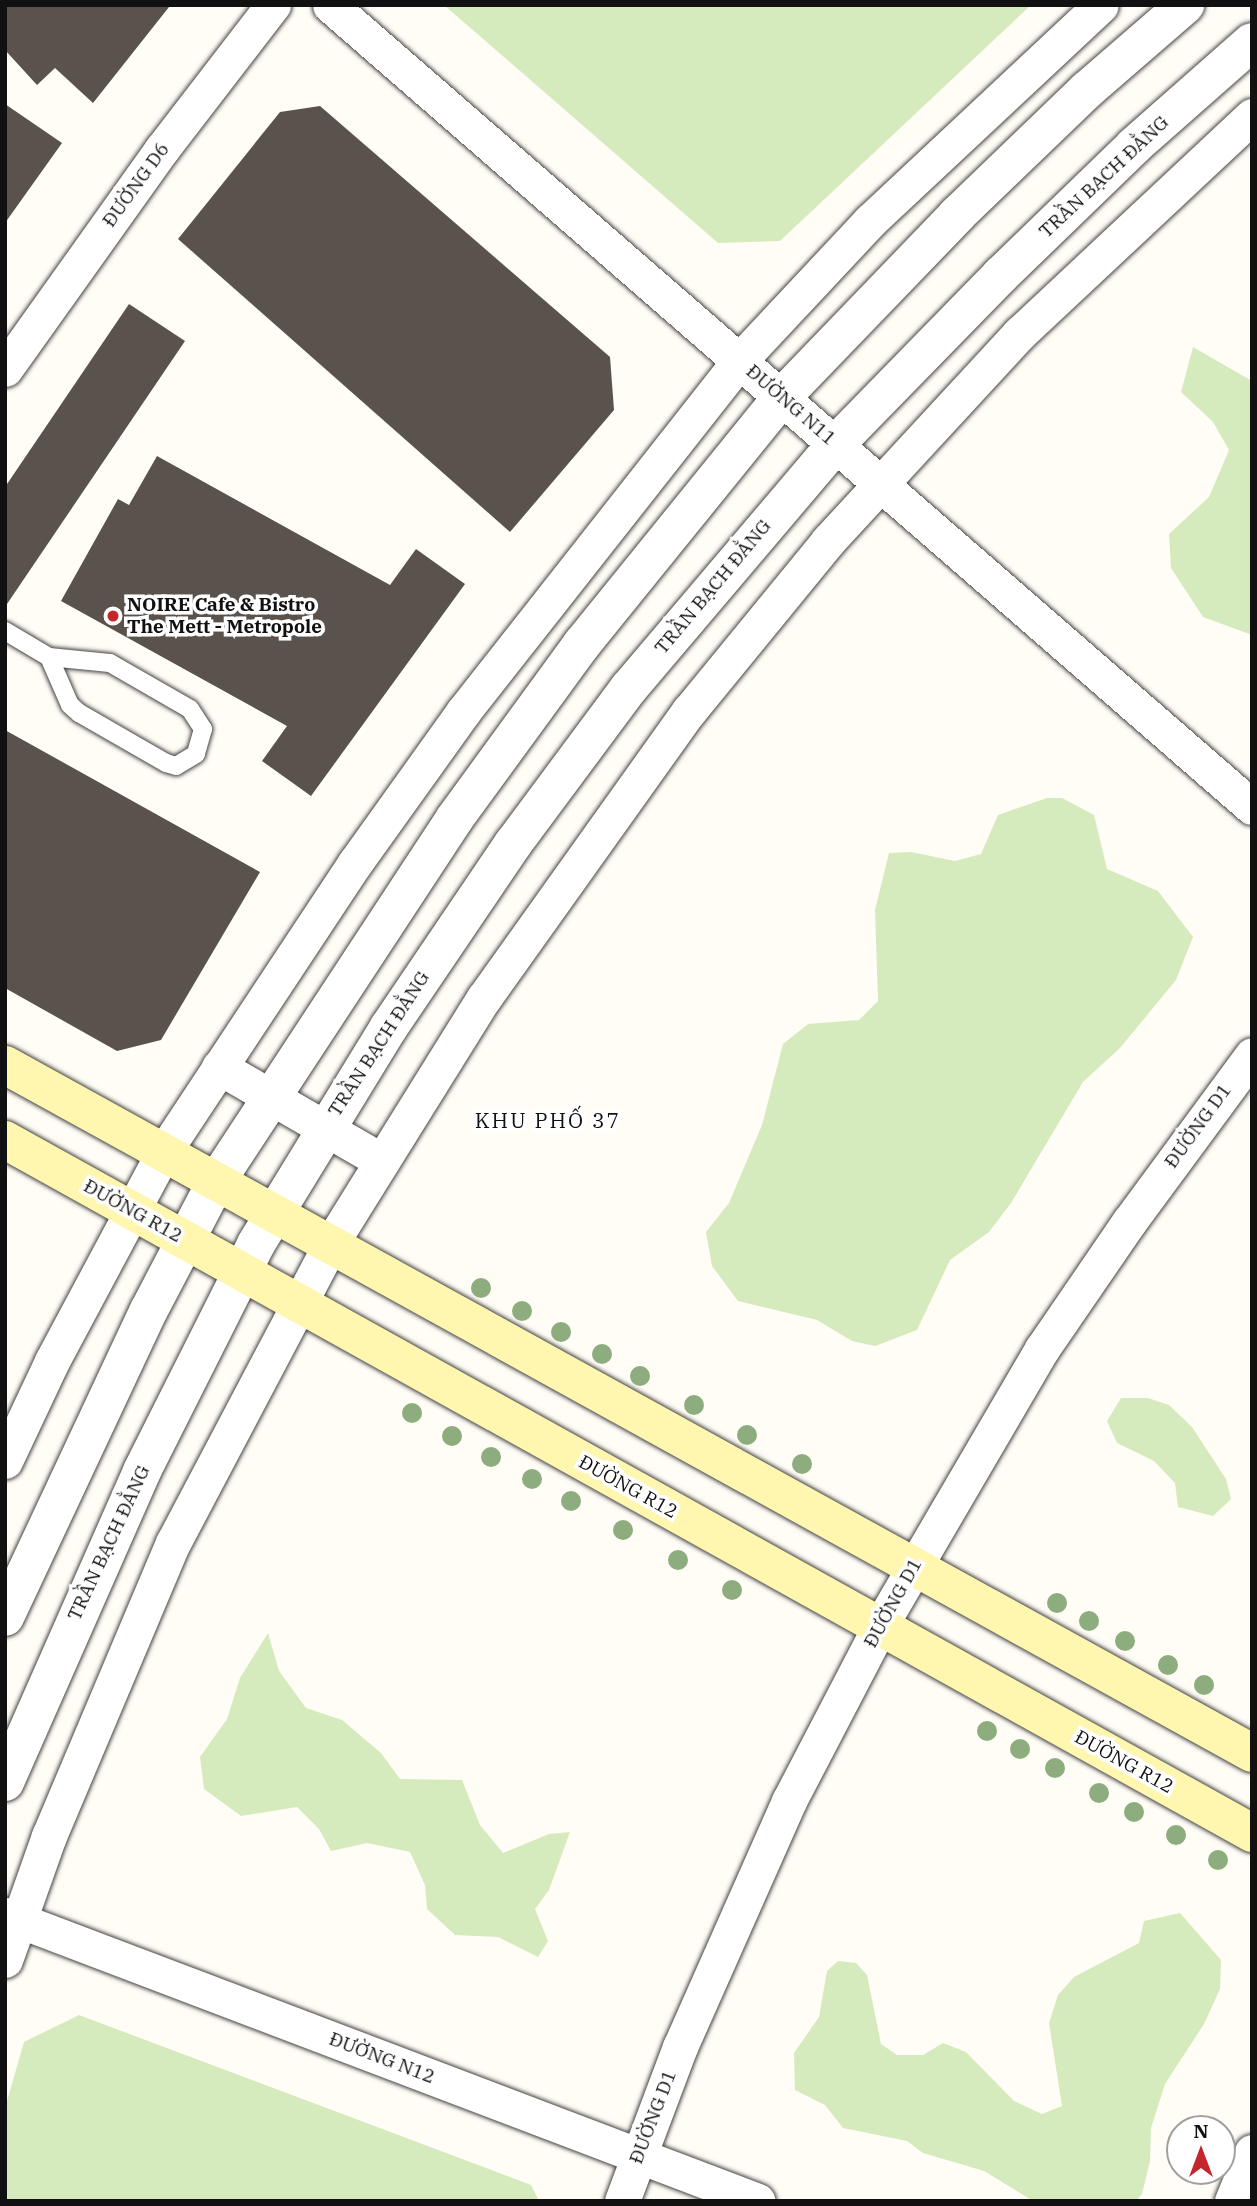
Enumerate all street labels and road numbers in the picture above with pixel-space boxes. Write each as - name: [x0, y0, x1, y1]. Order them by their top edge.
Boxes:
- street label: TRẦN BẠCH ĐẰNG: [1035, 111, 1173, 243]
- street label: ĐƯỜNG D6: [98, 138, 174, 232]
- street label: ĐƯỜNG N11: [741, 360, 841, 450]
- street label: TRẦN BẠCH ĐẰNG: [650, 515, 776, 659]
- street label: TRẦN BẠCH ĐẰNG: [324, 967, 434, 1121]
- street label: ĐƯỜNG D1: [1160, 1079, 1236, 1173]
- street label: ĐƯỜNG R12: [80, 1175, 186, 1247]
- street label: ĐƯỜNG R12: [575, 1451, 681, 1523]
- street label: TRẦN BẠCH ĐẰNG: [63, 1462, 155, 1624]
- street label: ĐƯỜNG D1: [859, 1554, 927, 1652]
- street label: ĐƯỜNG R12: [1071, 1726, 1177, 1798]
- street label: ĐƯỜNG N12: [326, 2027, 438, 2089]
- street label: ĐƯỜNG D1: [625, 2067, 681, 2167]

